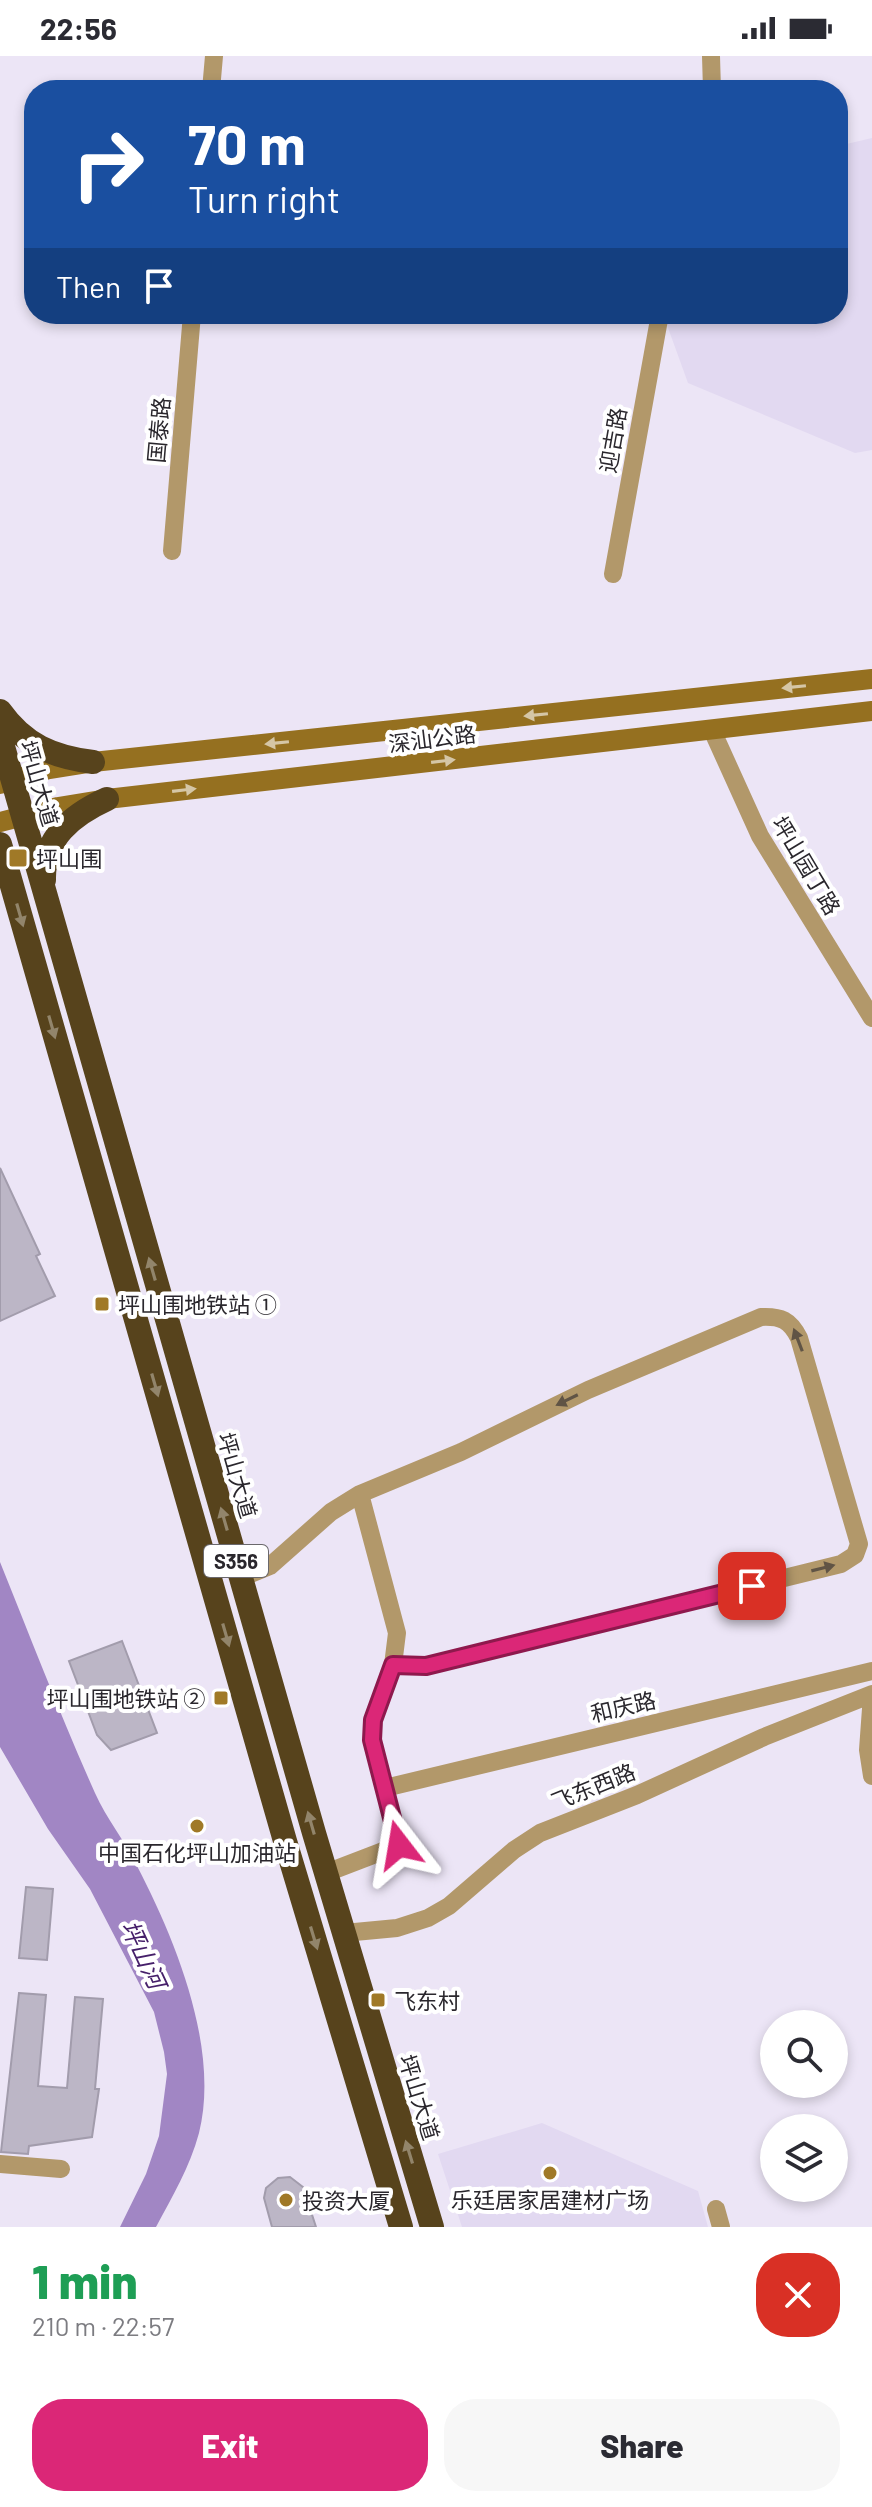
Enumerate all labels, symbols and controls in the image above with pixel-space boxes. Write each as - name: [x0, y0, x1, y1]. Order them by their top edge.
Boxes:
- text: 22:56: [40, 10, 117, 46]
- text: 70 m: [188, 109, 306, 176]
- icon: right: [56, 112, 160, 216]
- text: Turn right: [188, 177, 340, 220]
- icon: arrive: [137, 264, 181, 308]
- text: Then: [56, 268, 121, 304]
- street label: 国泰路: [142, 396, 174, 464]
- street label: 迎吉路: [593, 405, 631, 475]
- one-way arrow: [782, 680, 807, 693]
- one-way arrow: [523, 708, 548, 721]
- street label: 深汕公路: [387, 720, 477, 756]
- one-way arrow: [265, 736, 290, 749]
- street label: 坪山大道: [15, 737, 65, 829]
- one-way arrow: [430, 754, 455, 767]
- one-way arrow: [172, 784, 197, 797]
- street label: 坪山园丁路: [768, 811, 846, 919]
- place label: 坪山围: [36, 845, 102, 871]
- marker: 坪山围: [7, 847, 29, 869]
- one-way arrow: [14, 903, 27, 927]
- one-way arrow: [47, 1014, 59, 1039]
- one-way arrow: [146, 1256, 158, 1281]
- place label: 坪山围地铁站 ①: [118, 1291, 276, 1317]
- marker: 坪山围地铁站 ①: [93, 1295, 111, 1313]
- one-way arrow: [791, 1328, 804, 1352]
- one-way arrow: [149, 1372, 161, 1397]
- one-way arrow: [556, 1393, 579, 1407]
- street label: 坪山大道: [213, 1429, 263, 1521]
- one-way arrow: [217, 1506, 230, 1530]
- road number: S356: [204, 1545, 268, 1577]
- pin: [718, 1552, 786, 1620]
- one-way arrow: [811, 1562, 836, 1574]
- icon: arrive: [730, 1564, 774, 1608]
- one-way arrow: [220, 1623, 233, 1647]
- place label: 坪山围地铁站 ②: [47, 1685, 205, 1711]
- street label: 和庆路: [588, 1686, 658, 1726]
- marker: 坪山围地铁站 ②: [212, 1689, 230, 1707]
- street label: 飞东西路: [547, 1757, 639, 1815]
- position arrow: [357, 1803, 441, 1887]
- one-way arrow: [304, 1810, 317, 1834]
- marker: 中国石化坪山加油站: [188, 1817, 206, 1835]
- place label: 中国石化坪山加油站: [98, 1839, 296, 1865]
- water label: 坪山河: [116, 1915, 174, 1996]
- one-way arrow: [308, 1926, 321, 1950]
- place label: 飞东村: [394, 1987, 460, 2013]
- marker: 飞东村: [369, 1991, 387, 2009]
- map controls: [760, 2010, 848, 2202]
- button: search: [760, 2010, 848, 2098]
- street label: 坪山大道: [395, 2051, 445, 2143]
- button: layers: [760, 2114, 848, 2202]
- one-way arrow: [402, 2140, 415, 2164]
- marker: 乐廷居家居建材广场: [541, 2164, 559, 2182]
- place label: 乐廷居家居建材广场: [451, 2186, 649, 2212]
- place label: 投资大厦: [302, 2187, 390, 2213]
- marker: 投资大厦: [277, 2191, 295, 2209]
- text: 1 min: [32, 2251, 138, 2309]
- button: close: [756, 2253, 840, 2337]
- text: 210 m · 22:57: [32, 2310, 174, 2341]
- button: Exit: [32, 2399, 428, 2491]
- button: Share: [444, 2399, 840, 2491]

